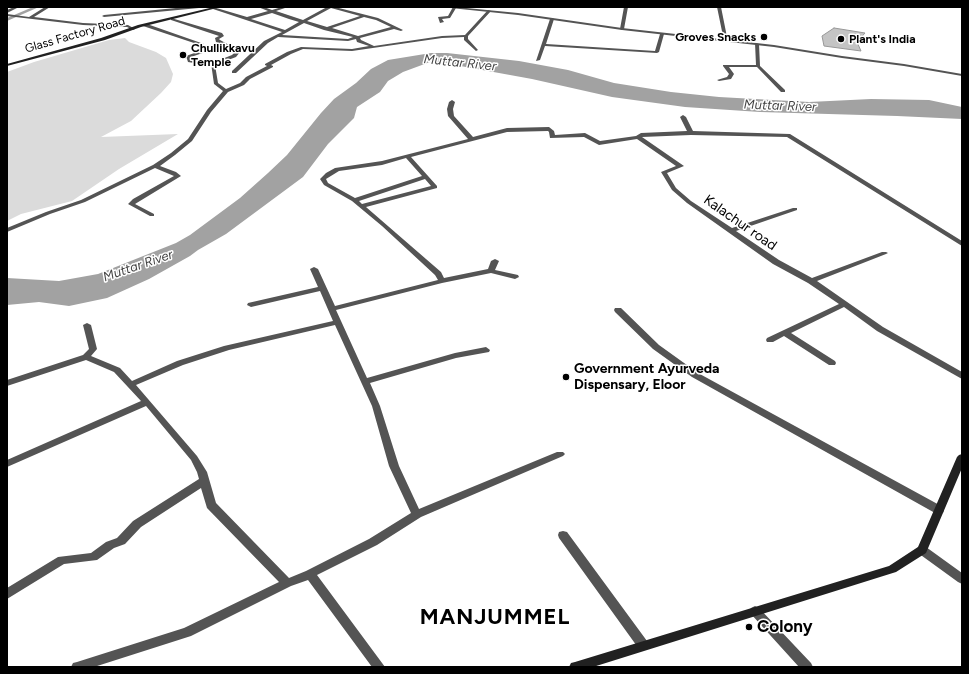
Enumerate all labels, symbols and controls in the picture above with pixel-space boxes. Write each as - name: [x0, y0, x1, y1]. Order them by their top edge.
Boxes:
- street label: Glass Factory Road: [23, 14, 127, 56]
- place label: Groves Snacks: [675, 30, 756, 44]
- marker: Groves Snacks: [759, 32, 769, 42]
- place label: Plant's India: [849, 32, 916, 46]
- marker: Plant's India: [836, 34, 846, 44]
- place label: Chullikkavu Temple: [191, 41, 255, 69]
- marker: Chullikkavu Temple: [178, 50, 188, 60]
- water label: Muttar River: [423, 51, 497, 75]
- water label: Muttar River: [743, 97, 817, 115]
- street label: Kalachur road: [700, 192, 780, 254]
- water label: Muttar River: [101, 247, 175, 285]
- place label: Government Ayurveda Dispensary, Eloor: [574, 361, 720, 394]
- marker: Government Ayurveda Dispensary, Eloor: [561, 372, 571, 382]
- district label: MANJUMMEL: [420, 605, 570, 631]
- place label: Colony: [757, 617, 812, 637]
- marker: Colony: [744, 622, 754, 632]

